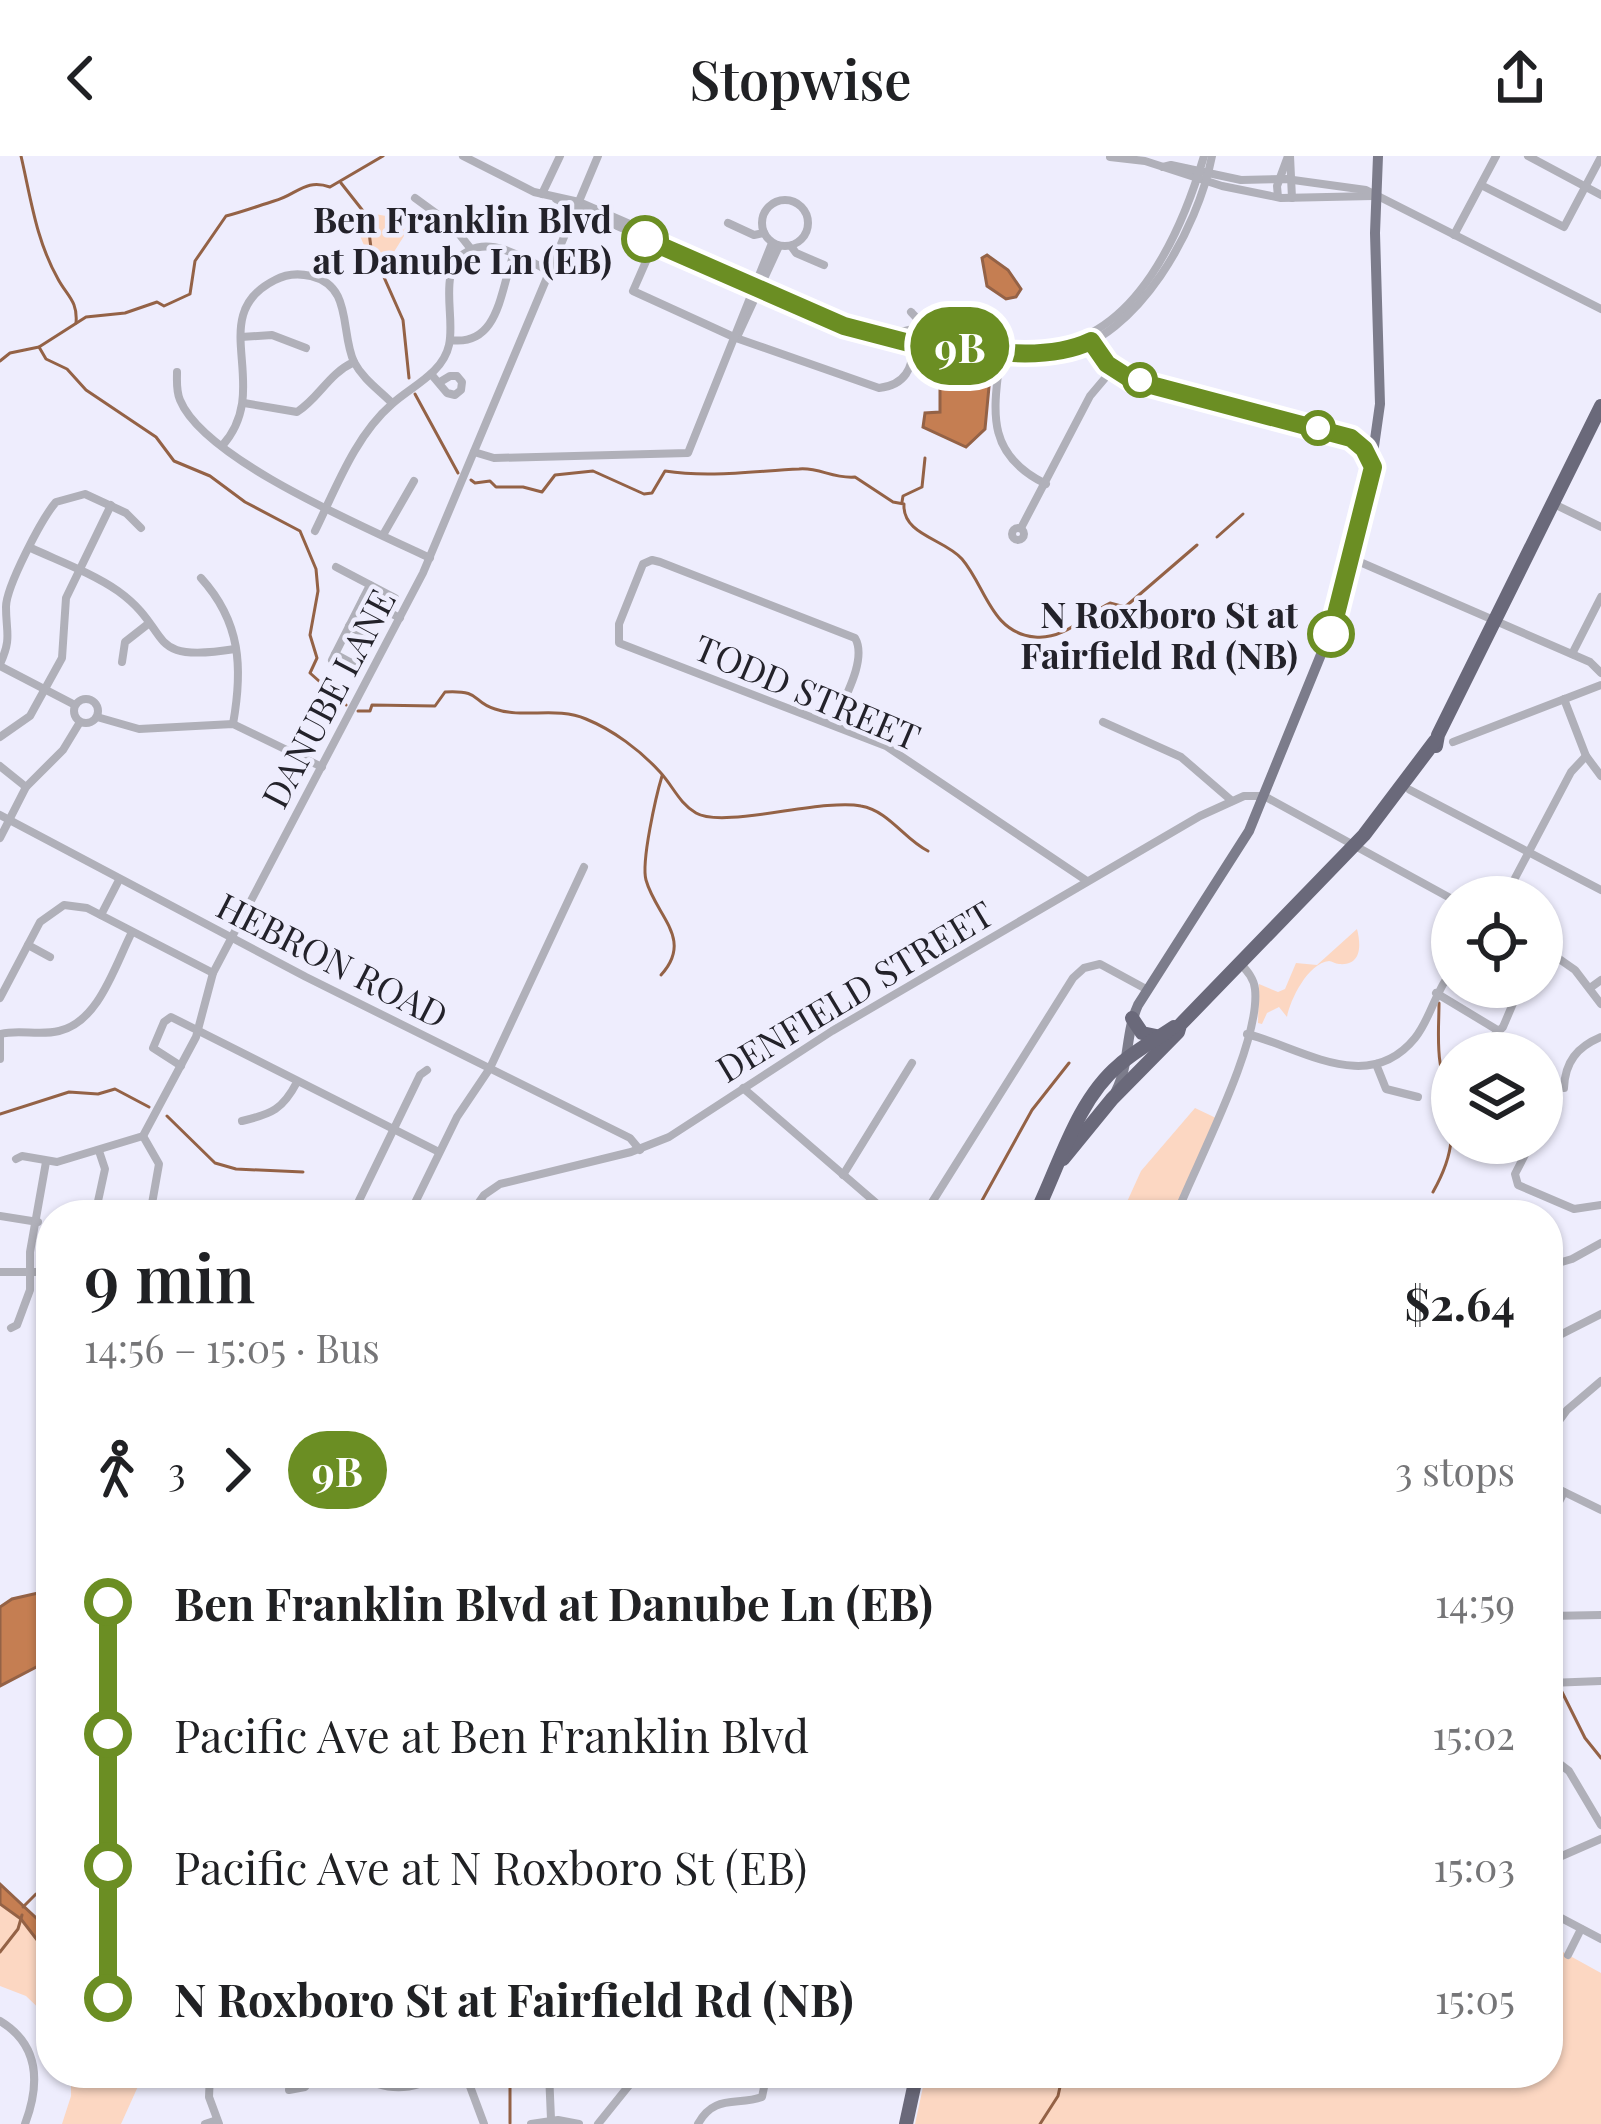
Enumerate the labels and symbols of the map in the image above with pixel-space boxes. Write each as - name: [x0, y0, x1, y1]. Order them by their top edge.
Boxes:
- place label: Ben Franklin Blvd at Danube Ln (EB): [312, 194, 612, 283]
- marker: Ben Franklin Blvd at Danube Ln (EB): [623, 217, 667, 261]
- line badge: 9B: [906, 307, 1014, 385]
- unlabelled marker: [1124, 364, 1156, 396]
- unlabelled marker: [1302, 412, 1334, 444]
- street label: DANUBE LANE: [249, 580, 405, 816]
- place label: N Roxboro St at Fairfield Rd (NB): [1020, 589, 1298, 678]
- marker: N Roxboro St at Fairfield Rd (NB): [1309, 612, 1353, 656]
- street label: TODD STREET: [688, 622, 928, 760]
- street label: HEBRON ROAD: [209, 880, 457, 1038]
- street label: DENFIELD STREET: [707, 888, 1001, 1092]

